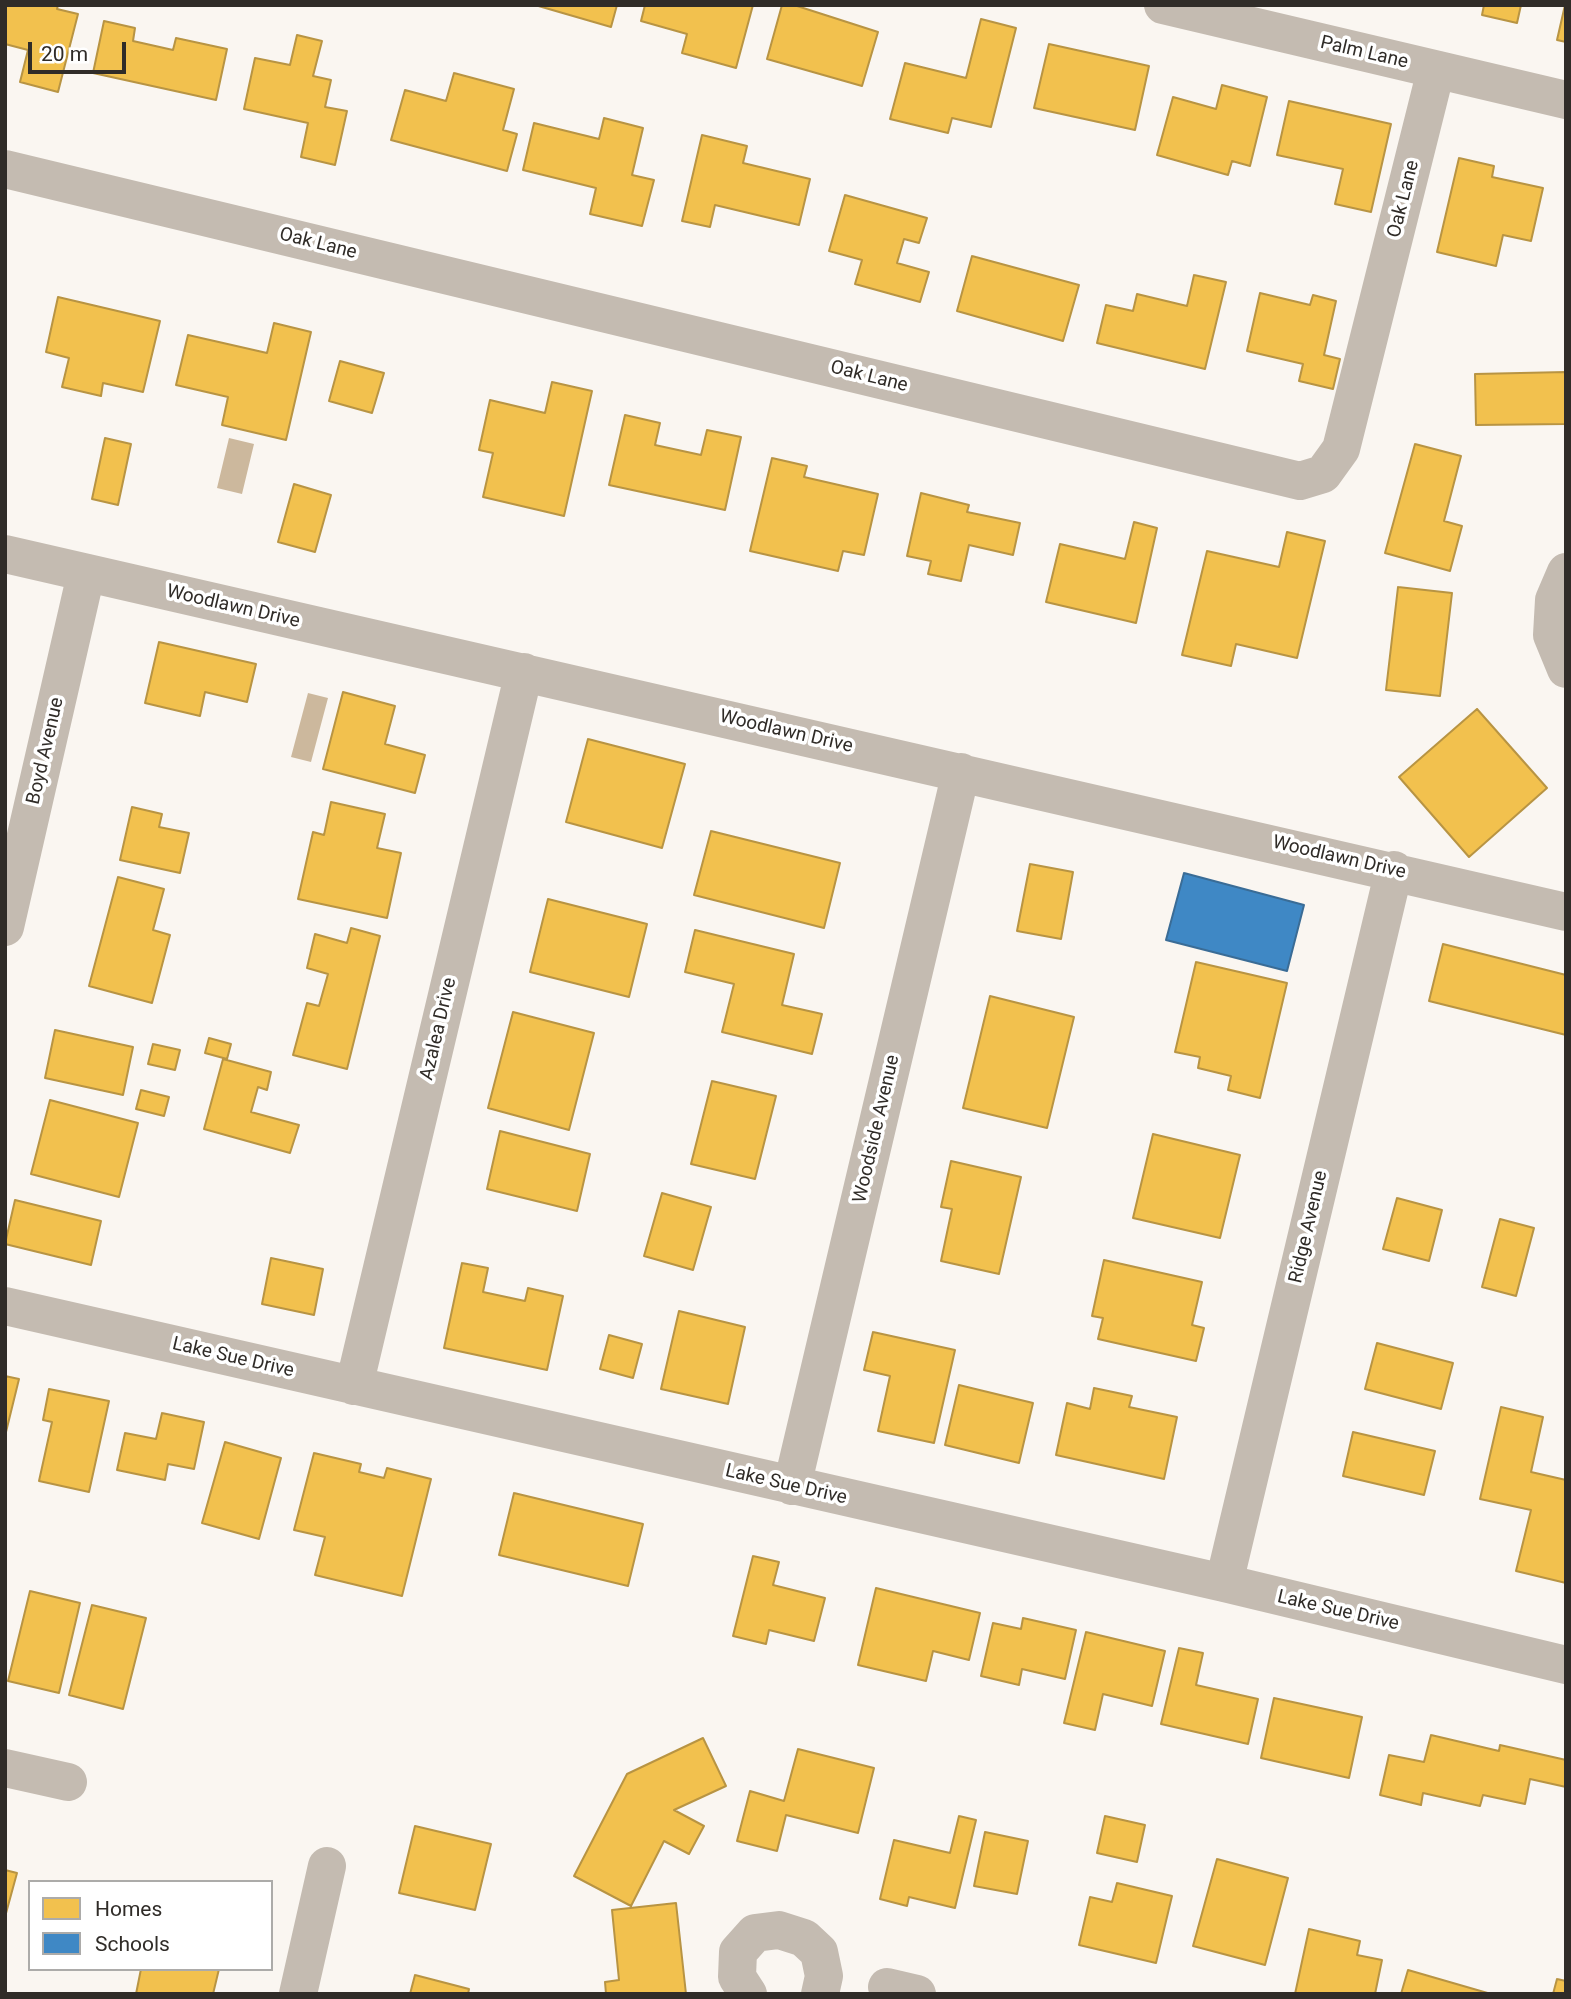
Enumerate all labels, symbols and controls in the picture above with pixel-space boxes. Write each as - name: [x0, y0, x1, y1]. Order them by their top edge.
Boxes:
- scale bar: [32, 28, 130, 72]
- street label: Palm Lane: [1318, 32, 1410, 74]
- text: 20 m: [41, 42, 88, 66]
- street label: Oak Lane: [1383, 158, 1425, 240]
- street label: Oak Lane: [277, 223, 359, 265]
- street label: Oak Lane: [828, 356, 910, 398]
- street label: Woodlawn Drive: [164, 581, 302, 633]
- street label: Boyd Avenue: [23, 695, 69, 807]
- street label: Woodlawn Drive: [717, 706, 855, 758]
- street label: Woodlawn Drive: [1270, 832, 1408, 884]
- street label: Azalea Drive: [416, 975, 462, 1083]
- street label: Woodside Avenue: [849, 1053, 905, 1205]
- street label: Ridge Avenue: [1285, 1169, 1333, 1285]
- street label: Lake Sue Drive: [170, 1333, 296, 1383]
- street label: Lake Sue Drive: [723, 1460, 849, 1510]
- street label: Lake Sue Drive: [1275, 1586, 1401, 1636]
- legend: [28, 1880, 273, 1971]
- text: Homes: [95, 1897, 162, 1921]
- text: Schools: [95, 1932, 170, 1956]

